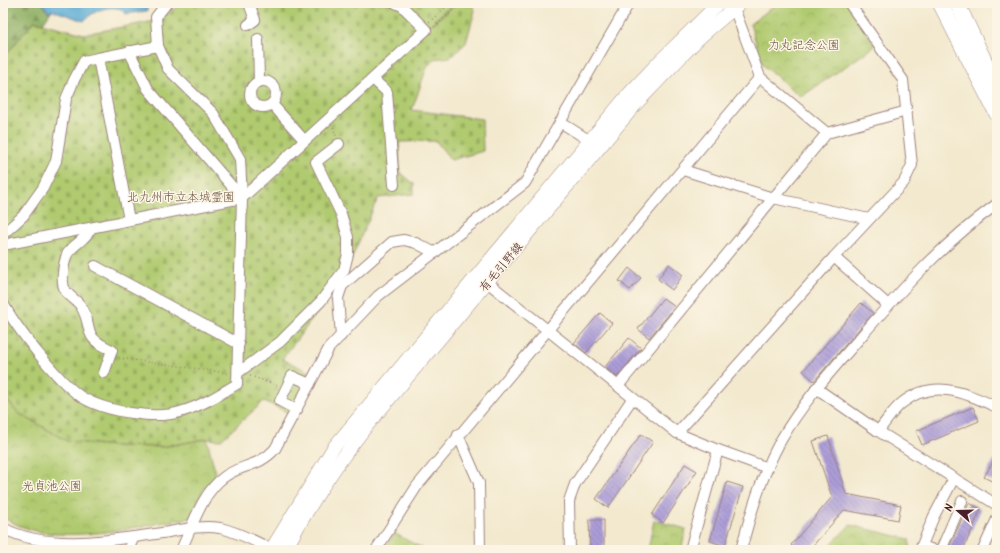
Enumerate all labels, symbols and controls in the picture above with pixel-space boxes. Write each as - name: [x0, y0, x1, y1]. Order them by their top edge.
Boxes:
- park label: 力丸記念公園: [768, 36, 840, 55]
- park label: 北九州市立本城霊園: [127, 188, 235, 207]
- street label: 有毛引野線: [475, 238, 528, 296]
- park label: 光貞池公園: [22, 477, 82, 496]
- north arrow: [938, 491, 978, 531]
- text: N: [940, 502, 959, 514]

